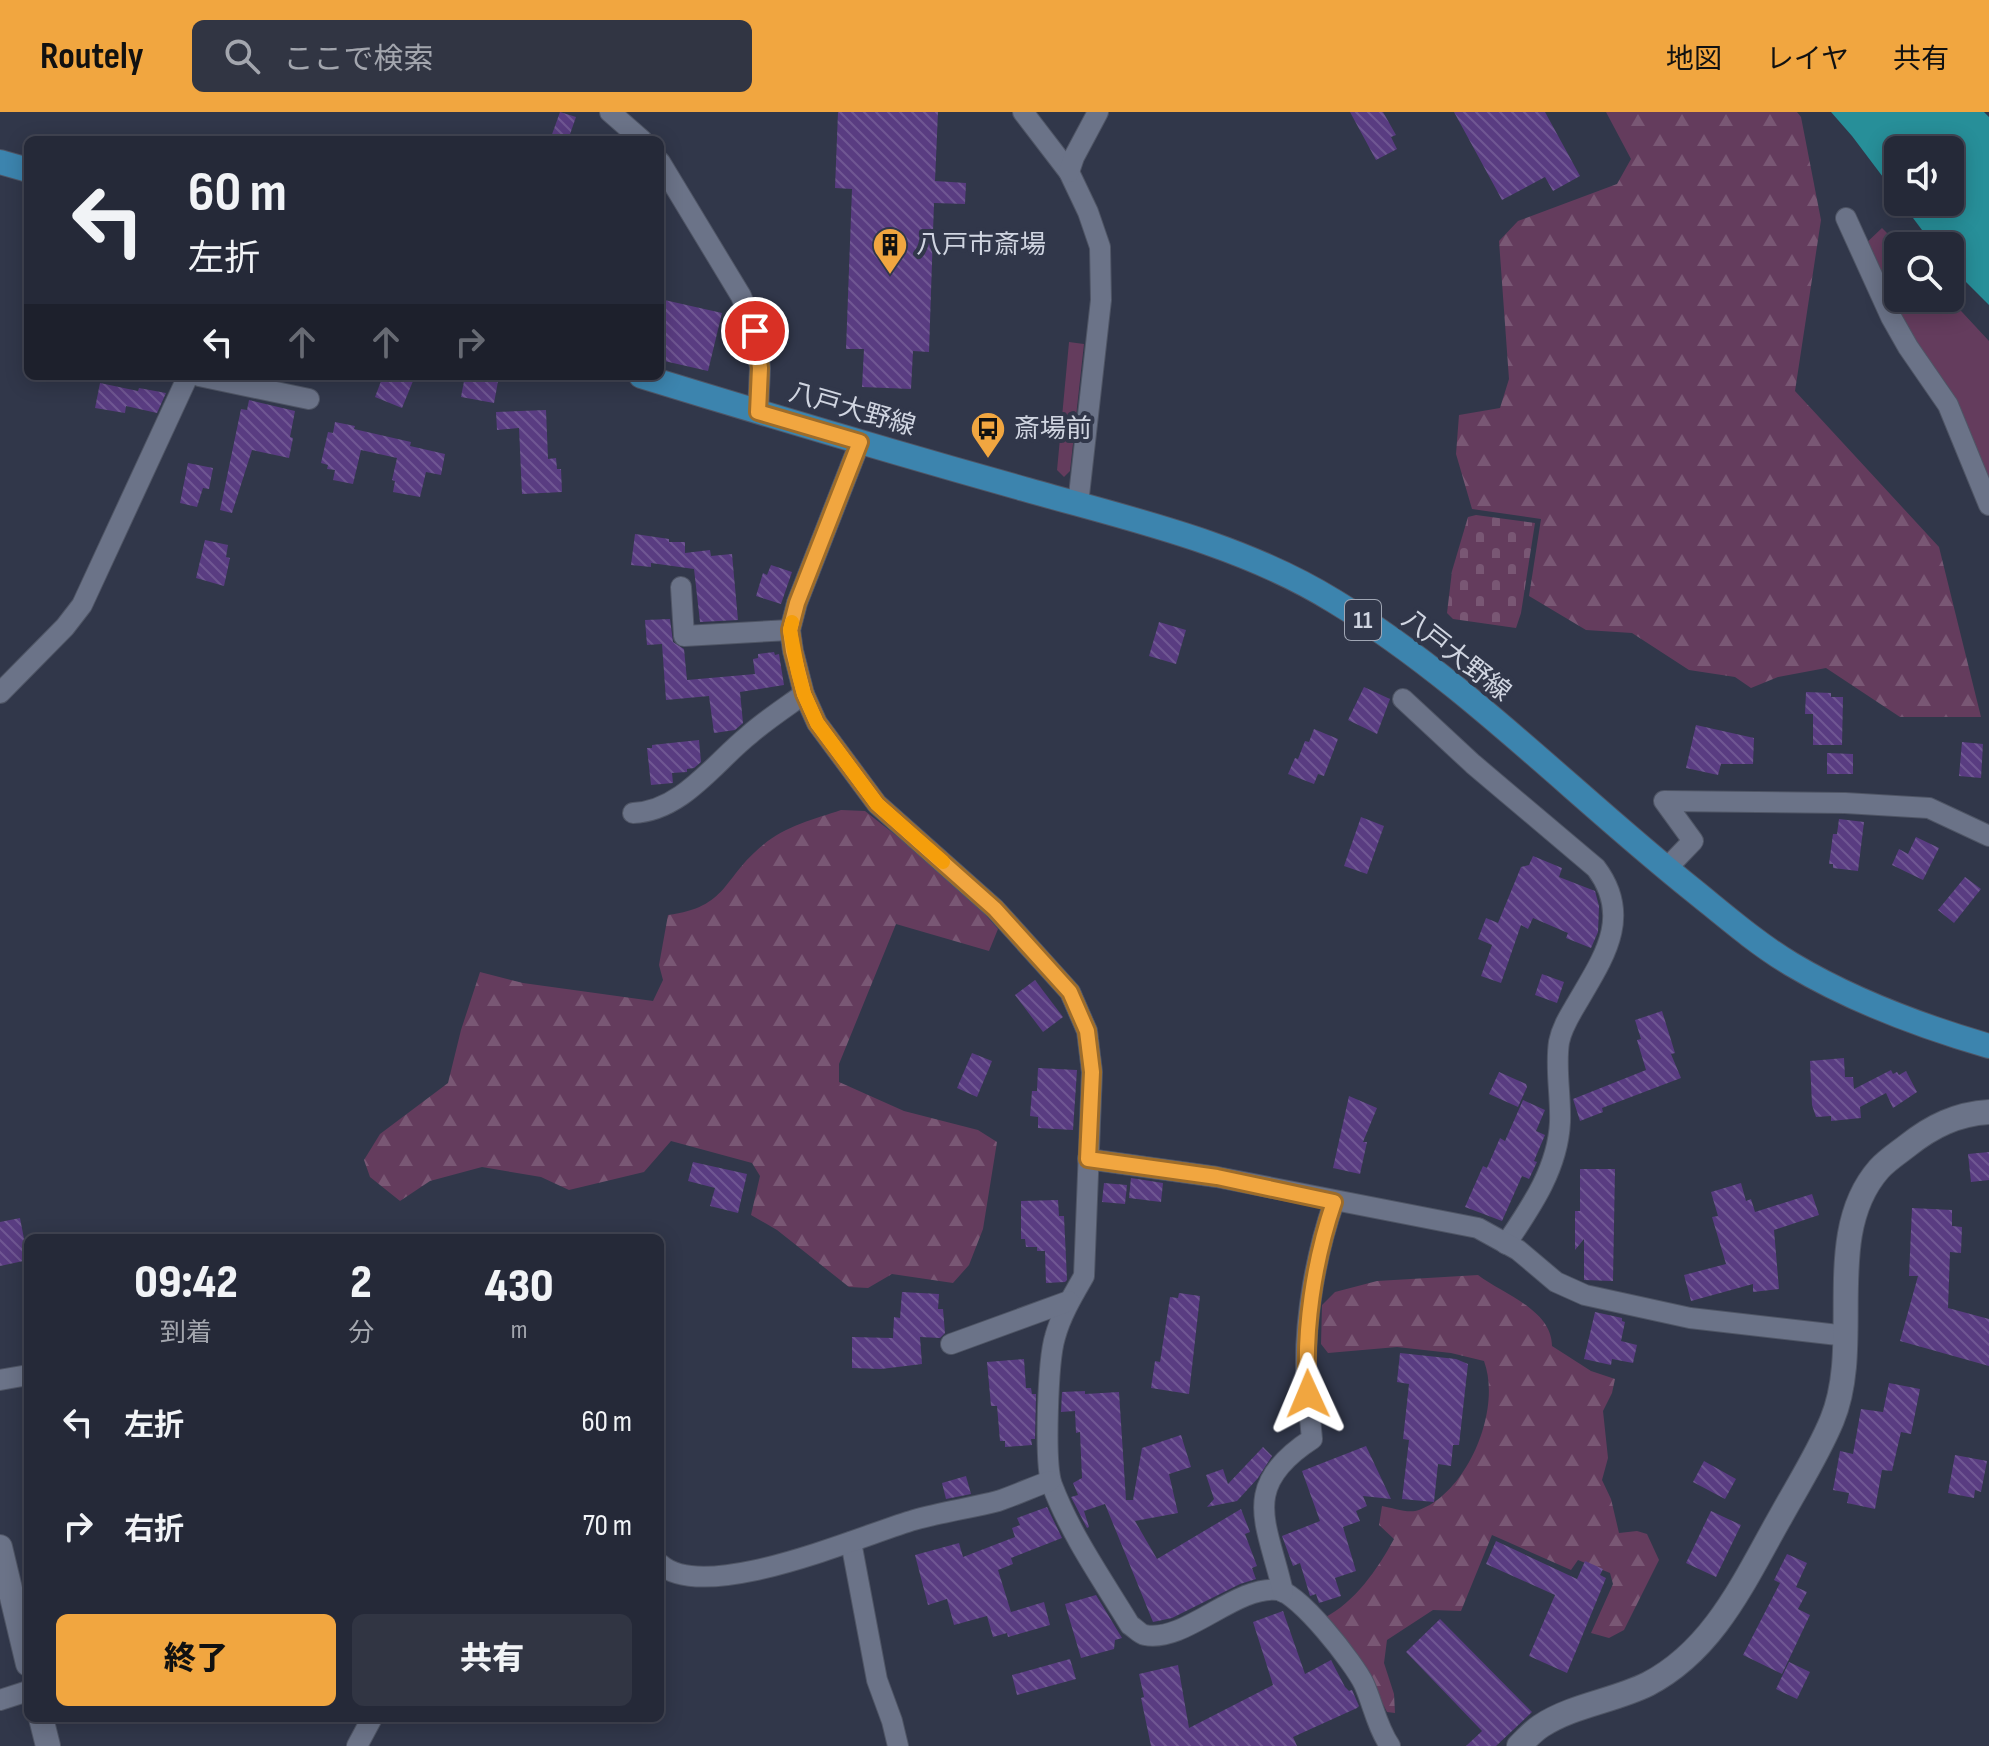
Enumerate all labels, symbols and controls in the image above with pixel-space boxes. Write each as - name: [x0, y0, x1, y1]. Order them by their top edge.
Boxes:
- search box: [192, 20, 752, 92]
- text: Routely: [40, 34, 144, 79]
- icon: search: [220, 34, 264, 78]
- text: ここで検索: [284, 42, 434, 78]
- text: 地図: [1666, 43, 1722, 76]
- text: レイヤ: [1766, 43, 1849, 76]
- text: 共有: [1893, 43, 1949, 76]
- map controls: [1884, 136, 1964, 312]
- button: sound: [1884, 136, 1964, 216]
- text: 60 m: [188, 160, 287, 227]
- icon: left: [56, 168, 160, 272]
- building icon: 八戸市斎場: [871, 226, 909, 276]
- place label: 八戸市斎場: [916, 230, 1046, 261]
- button: search: [1884, 232, 1964, 312]
- text: 左折: [188, 238, 260, 281]
- pin: [721, 297, 789, 365]
- icon: arrive: [733, 309, 777, 353]
- icon: left: [196, 320, 240, 364]
- icon: ahead: [280, 320, 324, 364]
- icon: ahead: [364, 320, 408, 364]
- icon: right: [448, 320, 492, 364]
- street label: 八戸大野線: [785, 377, 919, 443]
- bus stop icon: 斎場前: [969, 410, 1007, 460]
- place label: 斎場前: [1014, 414, 1092, 445]
- road number: 11: [1345, 600, 1381, 640]
- street label: 八戸大野線: [1395, 604, 1517, 708]
- text: 09:42: [134, 1254, 238, 1311]
- text: 2: [350, 1254, 372, 1311]
- text: 430: [485, 1258, 554, 1315]
- text: m: [511, 1315, 527, 1346]
- text: 到着: [160, 1318, 212, 1349]
- text: 分: [348, 1318, 374, 1349]
- position arrow: [1266, 1352, 1350, 1436]
- icon: left: [56, 1400, 100, 1444]
- text: 60 m: [581, 1404, 632, 1440]
- text: 左折: [124, 1408, 184, 1444]
- icon: right: [56, 1504, 100, 1548]
- text: 70 m: [583, 1508, 632, 1544]
- text: 右折: [124, 1512, 184, 1548]
- button: 終了: [56, 1614, 336, 1706]
- button: 共有: [352, 1614, 632, 1706]

